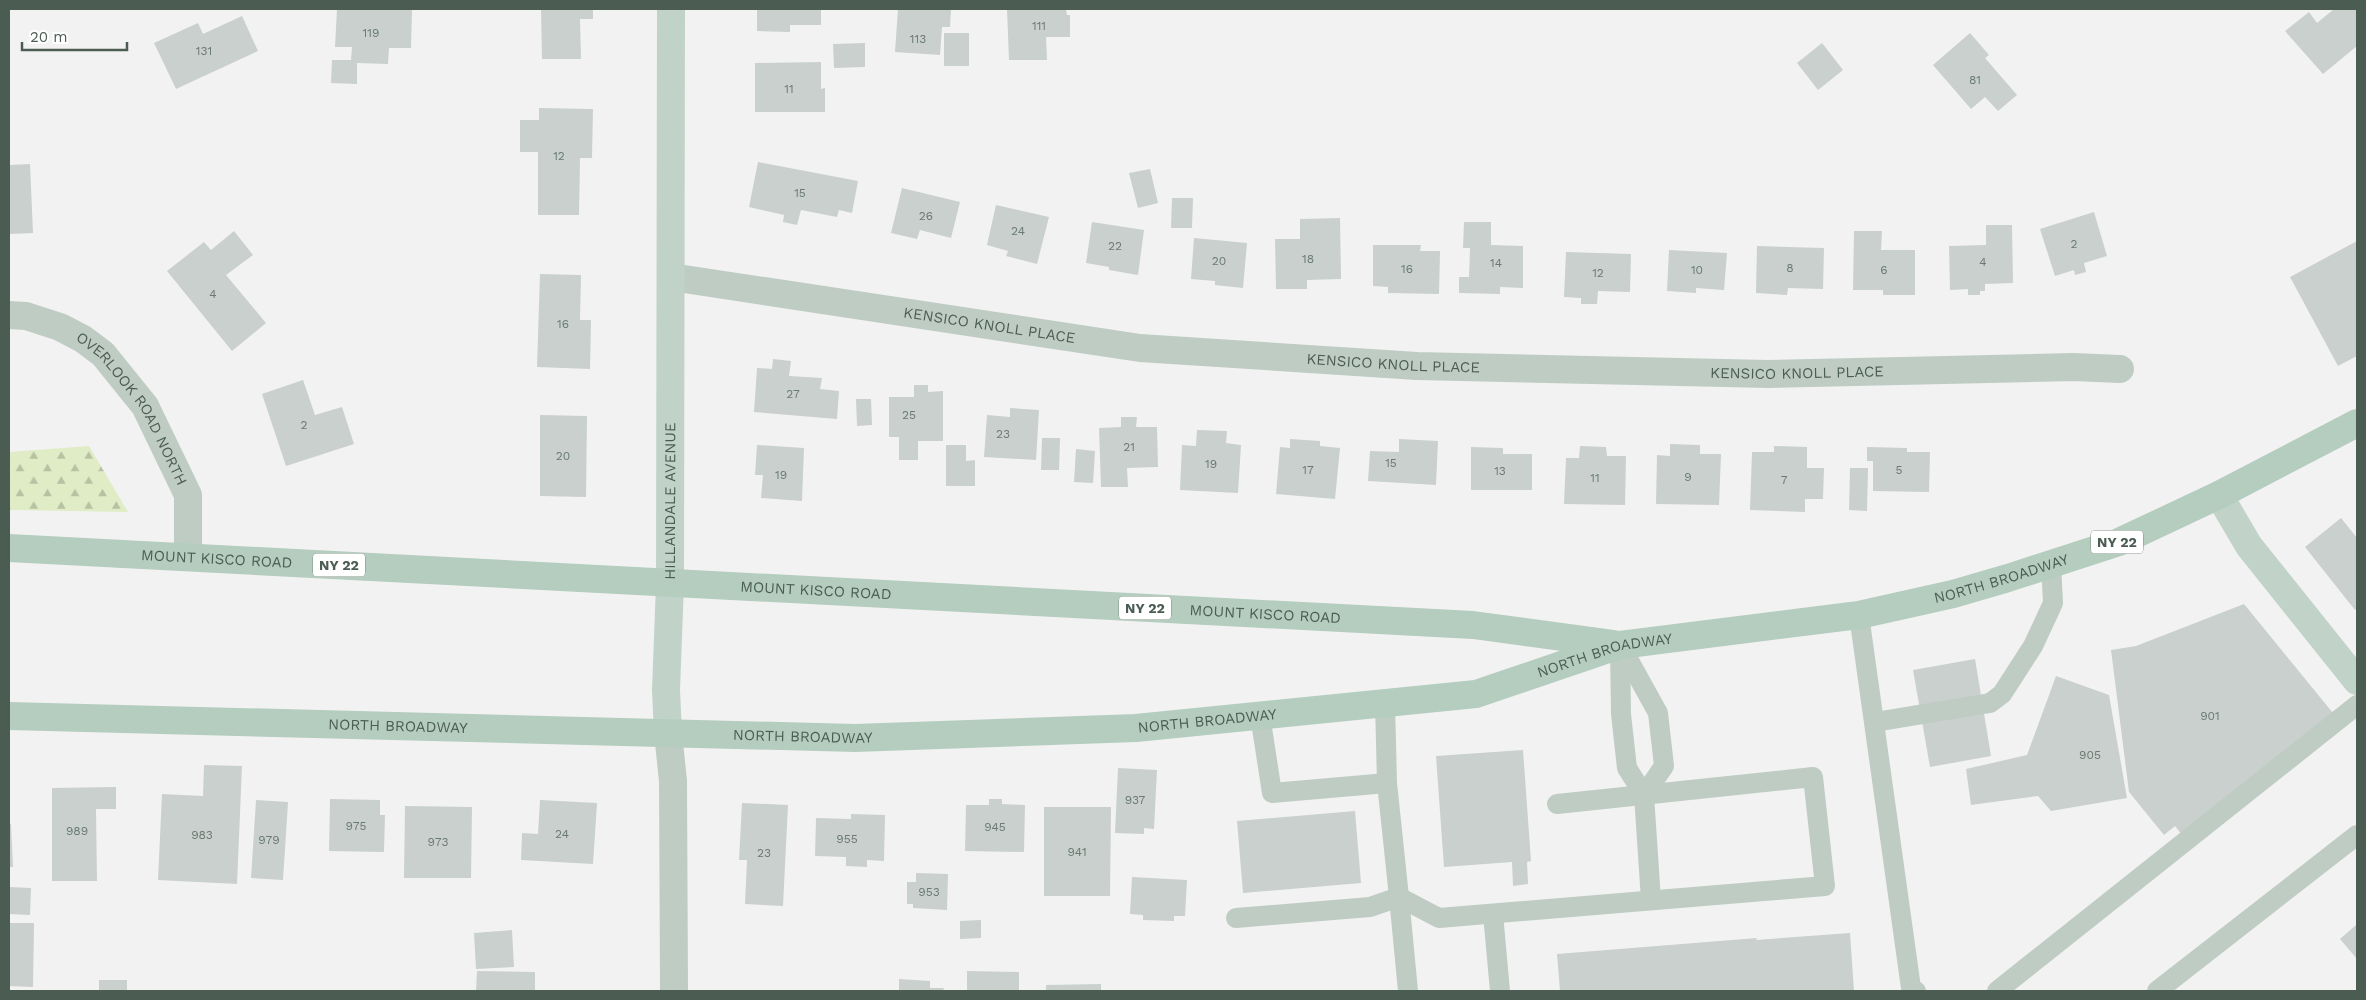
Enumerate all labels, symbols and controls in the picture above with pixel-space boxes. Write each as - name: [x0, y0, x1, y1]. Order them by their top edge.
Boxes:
- house number: 111: [1032, 19, 1046, 33]
- scale bar: [22, 20, 128, 52]
- house number: 119: [363, 26, 379, 40]
- text: 20 m: [30, 28, 68, 46]
- house number: 113: [910, 32, 926, 46]
- house number: 131: [196, 44, 212, 58]
- house number: 81: [1969, 73, 1981, 87]
- house number: 11: [784, 82, 794, 96]
- house number: 12: [553, 149, 565, 163]
- house number: 15: [794, 186, 806, 200]
- house number: 26: [919, 209, 933, 223]
- house number: 24: [1011, 224, 1025, 238]
- house number: 2: [2071, 237, 2078, 251]
- house number: 22: [1108, 239, 1122, 253]
- house number: 18: [1302, 252, 1314, 266]
- house number: 20: [1212, 254, 1226, 268]
- house number: 4: [1979, 255, 1987, 269]
- house number: 14: [1490, 256, 1502, 270]
- house number: 8: [1786, 261, 1794, 275]
- house number: 16: [1401, 262, 1413, 276]
- house number: 10: [1691, 263, 1703, 277]
- house number: 6: [1880, 263, 1888, 277]
- house number: 12: [1592, 266, 1604, 280]
- house number: 4: [209, 287, 217, 301]
- street label: KENSICO KNOLL PLACE: [902, 303, 1077, 347]
- house number: 16: [557, 317, 569, 331]
- street label: OVERLOOK ROAD NORTH: [73, 328, 191, 488]
- street label: KENSICO KNOLL PLACE: [1306, 350, 1480, 376]
- street label: KENSICO KNOLL PLACE: [1710, 362, 1884, 383]
- house number: 27: [786, 387, 800, 401]
- house number: 25: [902, 408, 916, 422]
- house number: 2: [301, 418, 308, 432]
- street label: HILLANDALE AVENUE: [661, 422, 679, 580]
- house number: 23: [996, 427, 1010, 441]
- house number: 21: [1123, 440, 1135, 454]
- house number: 20: [556, 449, 570, 463]
- house number: 15: [1385, 456, 1397, 470]
- house number: 19: [1205, 457, 1217, 471]
- house number: 17: [1302, 463, 1314, 477]
- house number: 5: [1896, 463, 1903, 477]
- house number: 13: [1494, 464, 1506, 478]
- house number: 19: [775, 468, 787, 482]
- house number: 9: [1684, 470, 1692, 484]
- house number: 11: [1590, 471, 1600, 485]
- house number: 7: [1781, 473, 1788, 487]
- road number: NY 22: [2091, 530, 2143, 554]
- street label: MOUNT KISCO ROAD: [141, 546, 293, 572]
- street label: NORTH BROADWAY: [1932, 550, 2071, 607]
- road number: NY 22: [313, 554, 365, 576]
- street label: MOUNT KISCO ROAD: [740, 577, 892, 603]
- road number: NY 22: [1119, 596, 1171, 620]
- street label: MOUNT KISCO ROAD: [1189, 601, 1341, 627]
- street label: NORTH BROADWAY: [1535, 629, 1674, 682]
- street label: NORTH BROADWAY: [1137, 705, 1278, 737]
- house number: 901: [2200, 709, 2220, 723]
- street label: NORTH BROADWAY: [328, 715, 468, 737]
- street label: NORTH BROADWAY: [733, 726, 873, 747]
- house number: 905: [2079, 748, 2101, 762]
- house number: 937: [1125, 793, 1145, 807]
- house number: 975: [346, 819, 366, 833]
- house number: 945: [984, 820, 1006, 834]
- house number: 989: [66, 824, 88, 838]
- house number: 24: [555, 827, 569, 841]
- house number: 983: [191, 828, 213, 842]
- house number: 955: [836, 832, 858, 846]
- house number: 979: [258, 833, 280, 847]
- house number: 973: [428, 835, 448, 849]
- house number: 941: [1067, 845, 1087, 859]
- house number: 23: [757, 846, 771, 860]
- house number: 953: [918, 885, 940, 899]

